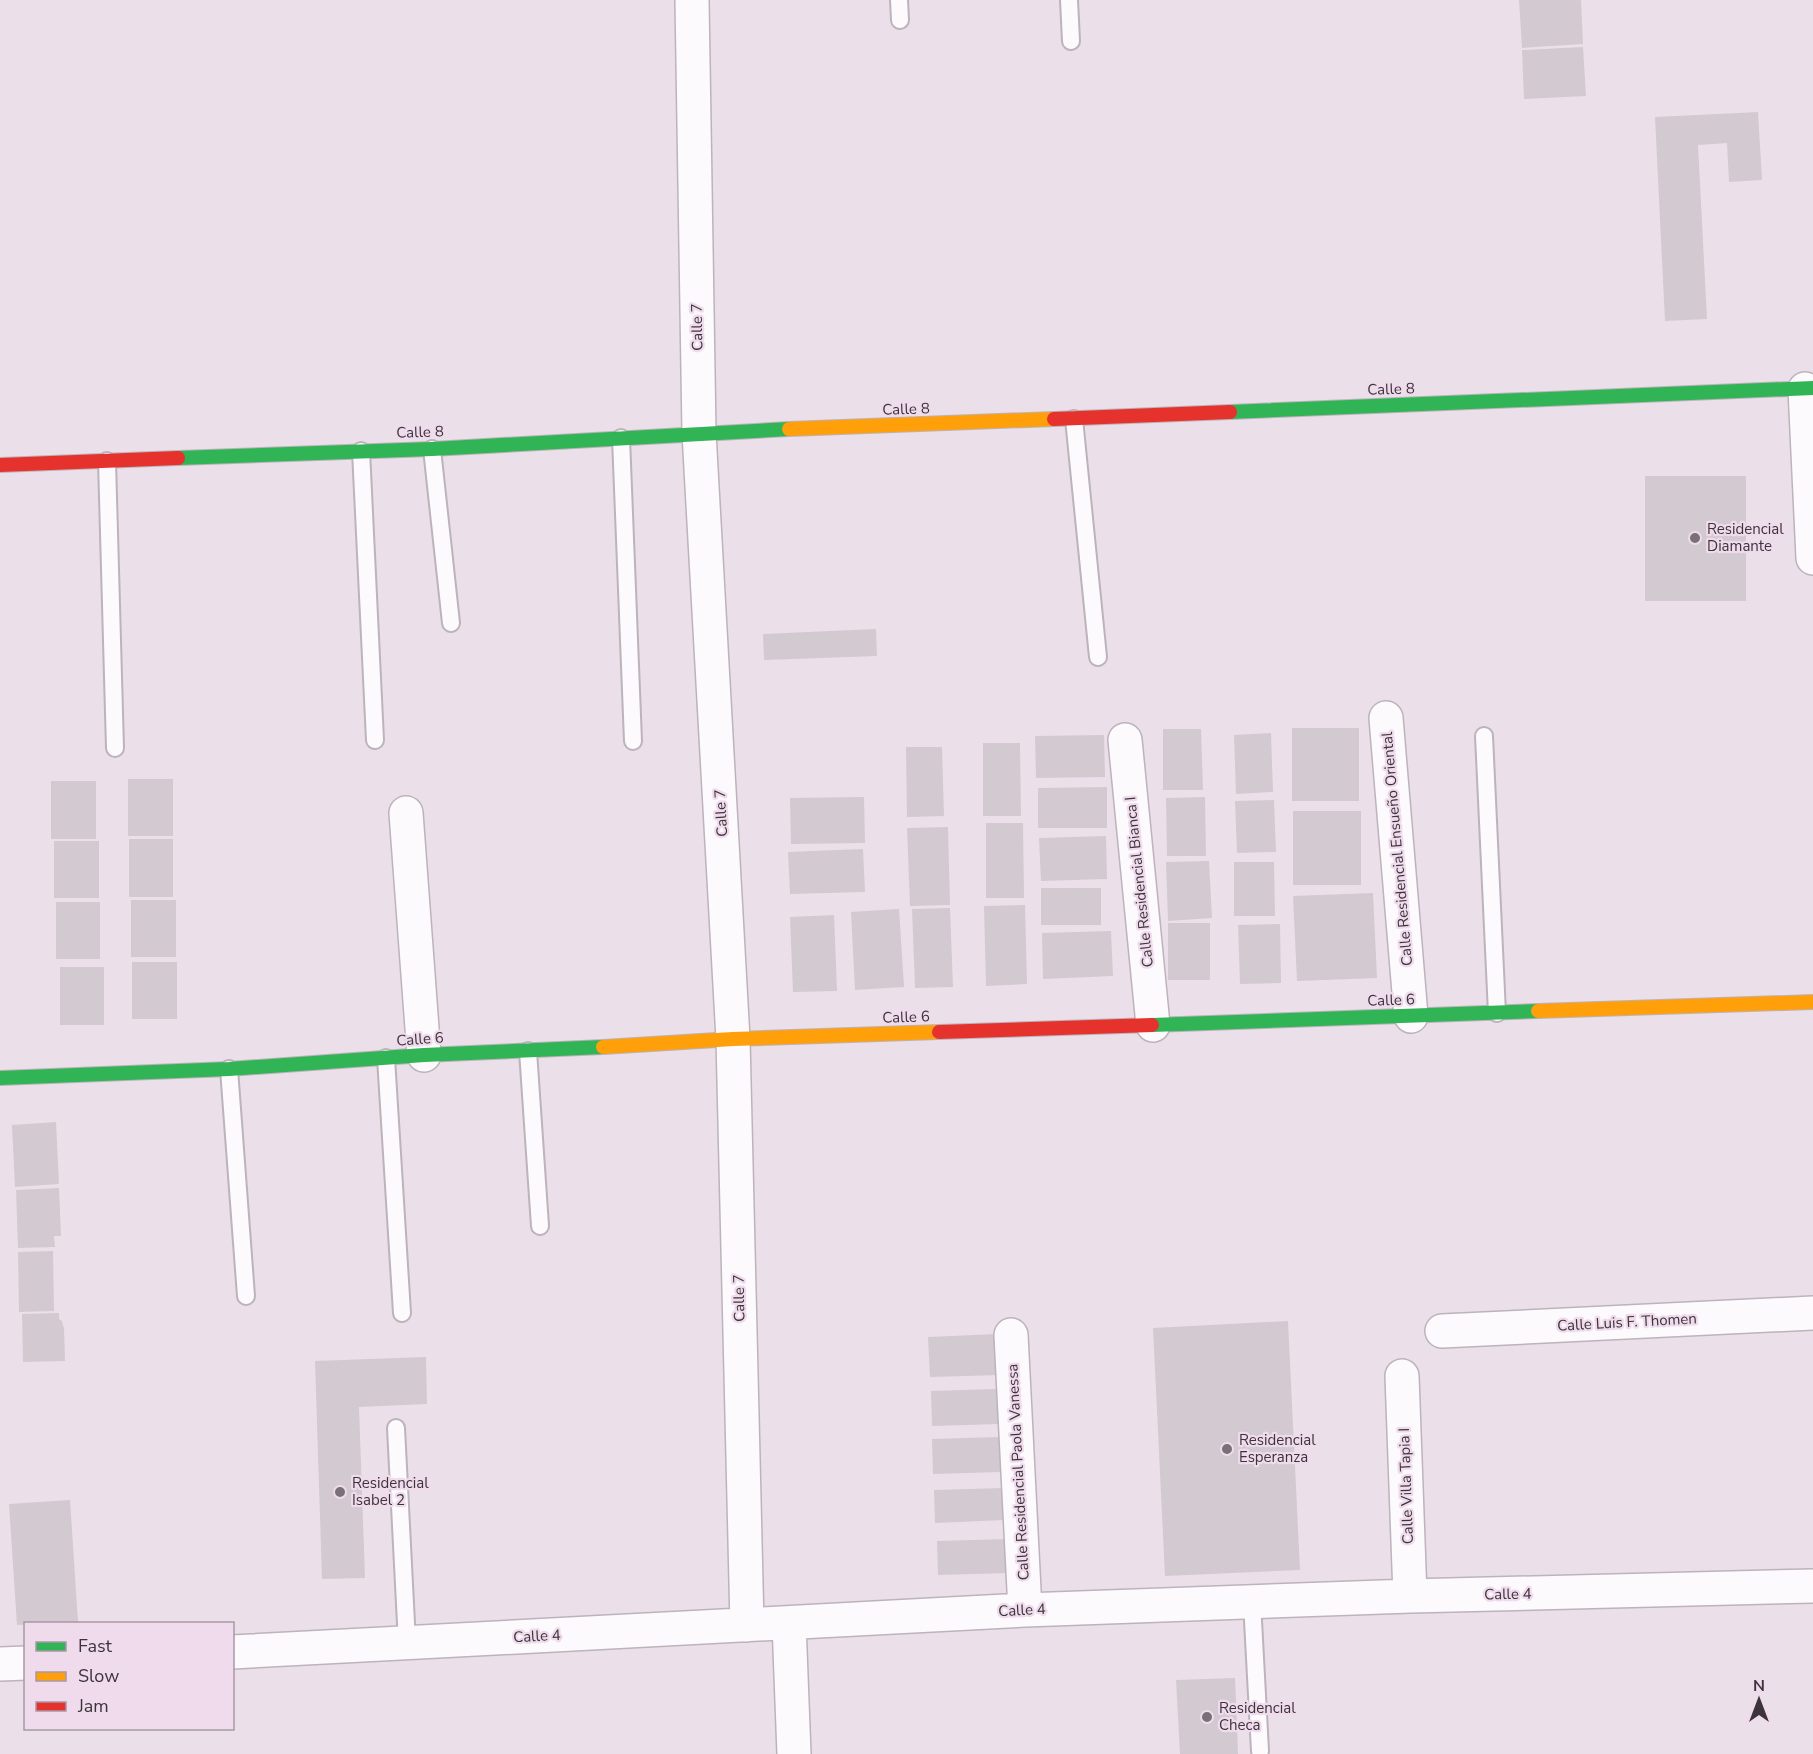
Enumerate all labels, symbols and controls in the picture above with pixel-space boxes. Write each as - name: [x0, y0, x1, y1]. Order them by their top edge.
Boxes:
- street label: Calle 7: [687, 303, 707, 351]
- street label: Calle 8: [1367, 378, 1415, 400]
- street label: Calle 8: [882, 398, 930, 420]
- street label: Calle 8: [396, 421, 444, 443]
- place label: Residencial Diamante: [1707, 519, 1784, 556]
- marker: Residencial Diamante: [1688, 531, 1702, 545]
- street label: Calle Residencial Ensueño Oriental: [1377, 731, 1417, 967]
- street label: Calle 7: [710, 789, 732, 837]
- street label: Calle Residencial Bianca I: [1120, 796, 1158, 968]
- street label: Calle 6: [1367, 989, 1415, 1011]
- street label: Calle 6: [882, 1006, 930, 1028]
- street label: Calle 6: [396, 1027, 444, 1051]
- street label: Calle 7: [729, 1274, 749, 1322]
- street label: Calle Luis F. Thomen: [1557, 1308, 1697, 1336]
- street label: Calle Residencial Paola Vanessa: [1002, 1363, 1034, 1581]
- street label: Calle Villa Tapia I: [1394, 1427, 1418, 1545]
- place label: Residencial Esperanza: [1239, 1430, 1316, 1467]
- marker: Residencial Esperanza: [1220, 1442, 1234, 1456]
- place label: Residencial Isabel 2: [352, 1473, 429, 1510]
- marker: Residencial Isabel 2: [333, 1485, 347, 1499]
- street label: Calle 4: [1484, 1584, 1532, 1604]
- street label: Calle 4: [998, 1599, 1046, 1621]
- legend: [24, 1622, 234, 1730]
- street label: Calle 4: [513, 1625, 561, 1647]
- text: Fast: [78, 1634, 113, 1658]
- text: Slow: [78, 1664, 119, 1688]
- north arrow: [1729, 1670, 1789, 1730]
- text: N: [1753, 1675, 1765, 1697]
- text: Jam: [77, 1694, 109, 1718]
- place label: Residencial Checa: [1219, 1698, 1296, 1735]
- marker: Residencial Checa: [1200, 1710, 1214, 1724]

